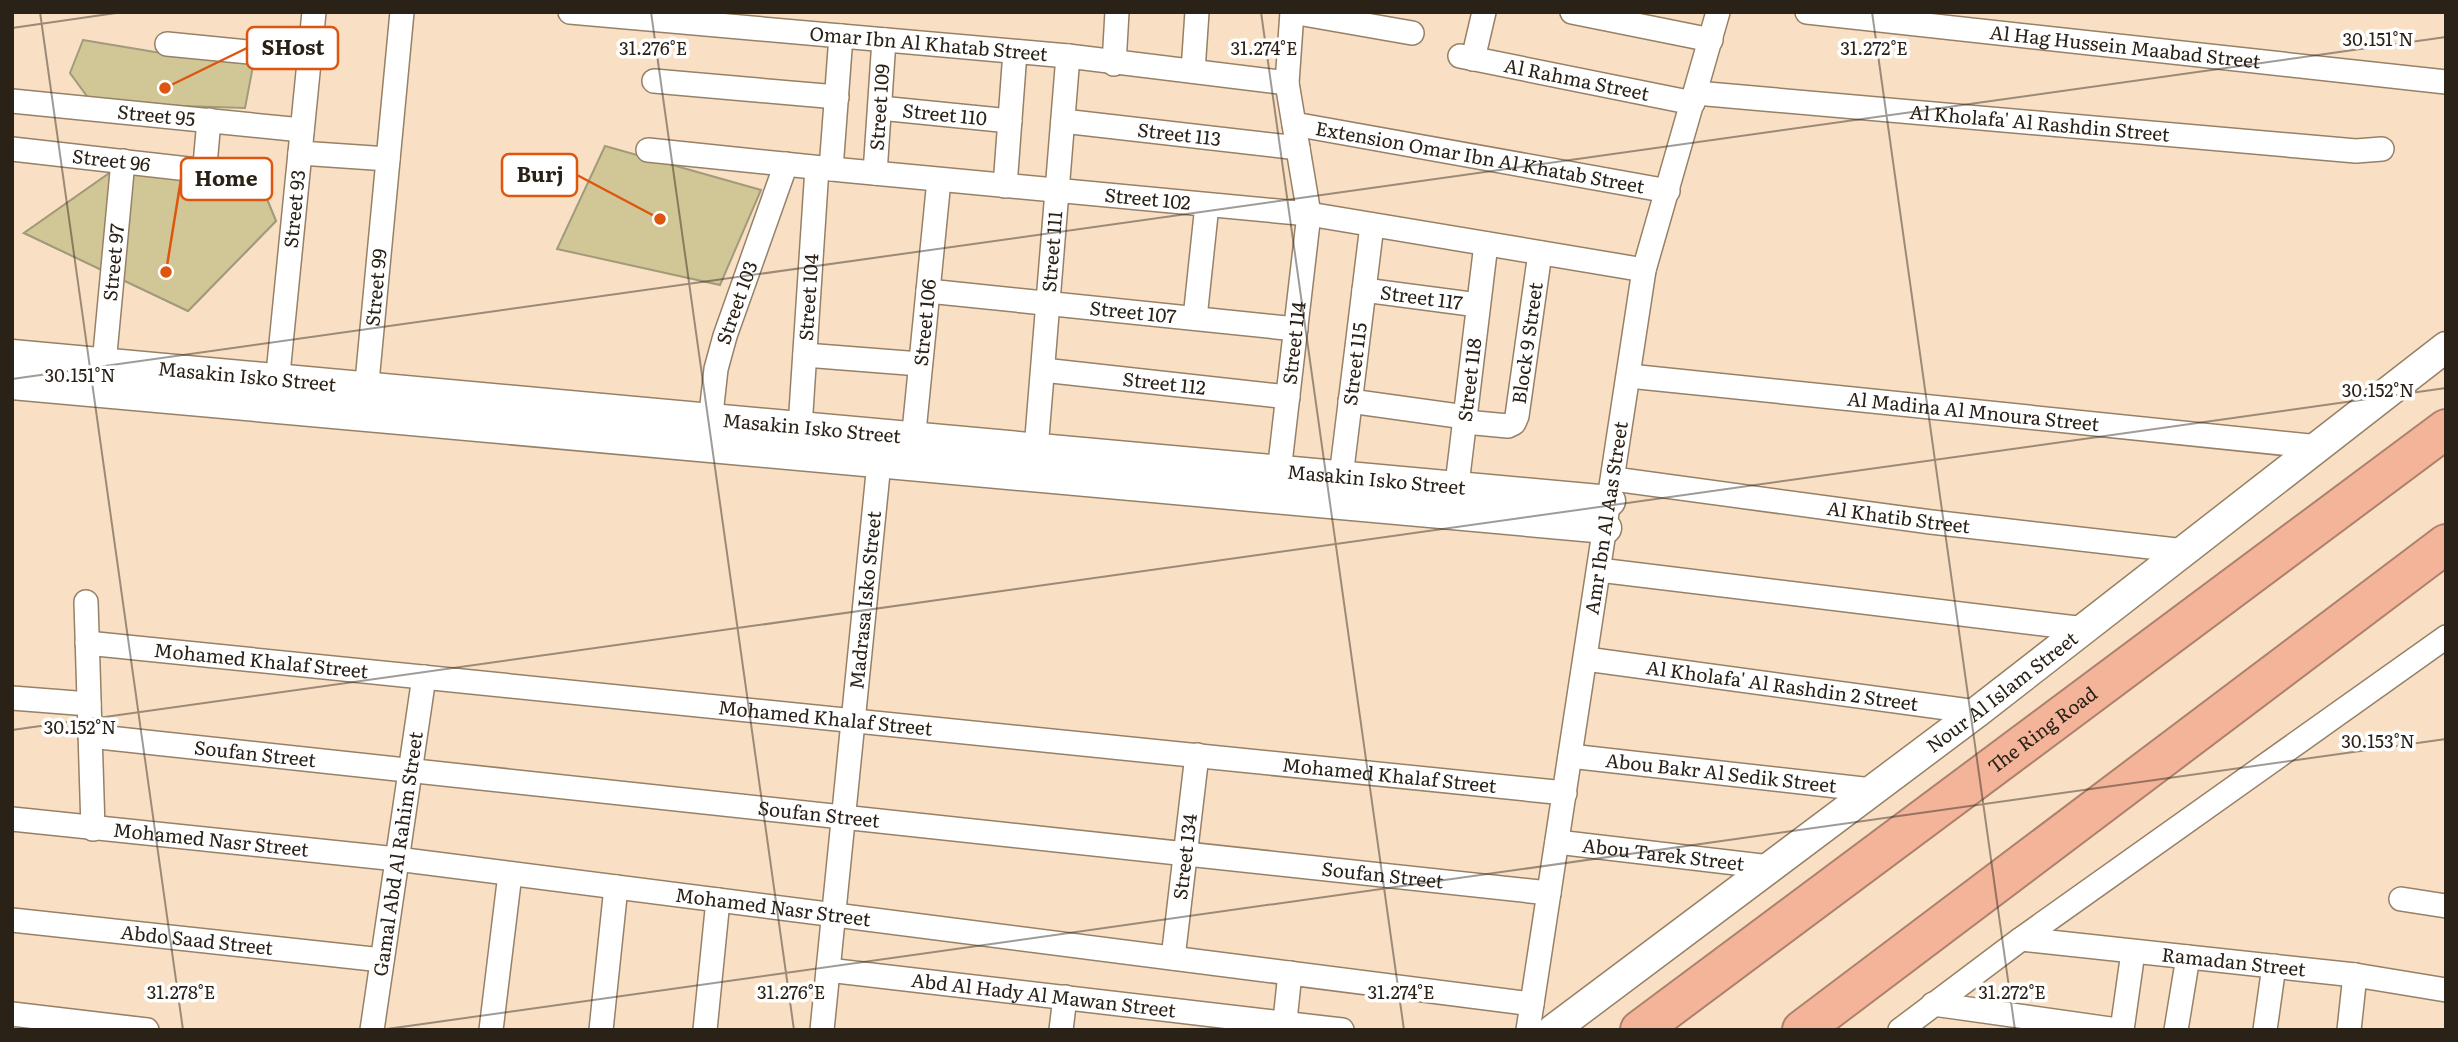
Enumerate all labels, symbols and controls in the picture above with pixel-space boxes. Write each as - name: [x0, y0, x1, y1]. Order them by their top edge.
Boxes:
- street label: Al Hag Hussein Maabad Street: [1988, 17, 2262, 75]
- street label: Omar Ibn Al Khatab Street: [808, 18, 1049, 67]
- text: 30.151°N: [2343, 25, 2413, 52]
- callout: SHost: [247, 27, 338, 69]
- text: SHost: [262, 30, 325, 61]
- text: 31.276°E: [619, 34, 687, 61]
- text: 31.274°E: [1231, 34, 1297, 61]
- text: 31.272°E: [1840, 34, 1908, 61]
- street label: Al Rahma Street: [1502, 50, 1652, 107]
- street label: Street 109: [862, 63, 895, 151]
- street label: Street 110: [901, 95, 988, 132]
- street label: Street 95: [116, 97, 197, 132]
- street label: Al Kholafa' Al Rashdin Street: [1909, 97, 2171, 148]
- street label: Extension Omar Ibn Al Khatab Street: [1314, 113, 1647, 200]
- street label: Street 113: [1136, 115, 1223, 152]
- street label: Street 96: [71, 141, 152, 178]
- callout: Burj: [502, 154, 577, 196]
- text: Burj: [517, 157, 563, 188]
- callout: Home: [181, 158, 272, 200]
- text: Home: [194, 161, 258, 192]
- street label: Street 93: [276, 168, 311, 249]
- street label: Street 102: [1103, 180, 1192, 216]
- street label: Street 111: [1034, 210, 1068, 293]
- street label: Street 97: [95, 222, 130, 302]
- street label: Street 99: [357, 247, 393, 328]
- street label: Street 104: [791, 252, 824, 342]
- street label: Street 103: [708, 257, 764, 347]
- street label: Street 117: [1379, 277, 1465, 316]
- street label: Street 106: [906, 278, 942, 367]
- street label: Block 9 Street: [1504, 280, 1549, 406]
- street label: Street 107: [1089, 293, 1178, 330]
- street label: Street 114: [1274, 299, 1312, 386]
- street label: Street 115: [1335, 320, 1373, 407]
- street label: Street 118: [1450, 336, 1488, 423]
- street label: Masakin Isko Street: [157, 353, 338, 398]
- text: 30.151°N: [45, 361, 115, 388]
- street label: Street 112: [1121, 364, 1207, 401]
- text: 30.152°N: [2342, 376, 2414, 403]
- street label: Al Madina Al Mnoura Street: [1846, 384, 2101, 437]
- street label: Masakin Isko Street: [721, 405, 902, 449]
- street label: Amr Ibn Al Aas Street: [1577, 419, 1634, 616]
- street label: Masakin Isko Street: [1286, 457, 1467, 501]
- street label: Al Khatib Street: [1825, 493, 1972, 539]
- street label: Madrasa Isko Street: [841, 509, 887, 691]
- street label: Nour Al Islam Street: [1920, 624, 2083, 759]
- street label: Mohamed Khalaf Street: [153, 635, 370, 685]
- street label: Al Kholafa' Al Rashdin 2 Street: [1645, 652, 1920, 717]
- street label: The Ring Road: [1981, 679, 2103, 779]
- street label: Mohamed Khalaf Street: [717, 692, 934, 742]
- text: 30.152°N: [44, 713, 116, 740]
- text: 30.153°N: [2341, 727, 2415, 754]
- street label: Gamal Abd Al Rahim Street: [365, 729, 429, 978]
- street label: Soufan Street: [193, 732, 318, 773]
- street label: Abou Bakr Al Sedik Street: [1604, 745, 1838, 799]
- street label: Mohamed Khalaf Street: [1281, 749, 1498, 799]
- street label: Soufan Street: [756, 793, 882, 834]
- street label: Street 134: [1165, 811, 1203, 901]
- street label: Mohamed Nasr Street: [112, 815, 311, 863]
- street label: Abou Tarek Street: [1581, 830, 1746, 877]
- street label: Soufan Street: [1320, 854, 1445, 895]
- street label: Mohamed Nasr Street: [674, 880, 873, 932]
- street label: Abdo Saad Street: [119, 917, 275, 961]
- street label: Ramadan Street: [2160, 939, 2308, 983]
- street label: Abd Al Hady Al Mawan Street: [910, 965, 1178, 1024]
- text: 31.278°E: [147, 978, 215, 1005]
- text: 31.276°E: [757, 978, 825, 1005]
- text: 31.274°E: [1368, 978, 1434, 1005]
- text: 31.272°E: [1978, 978, 2046, 1005]

